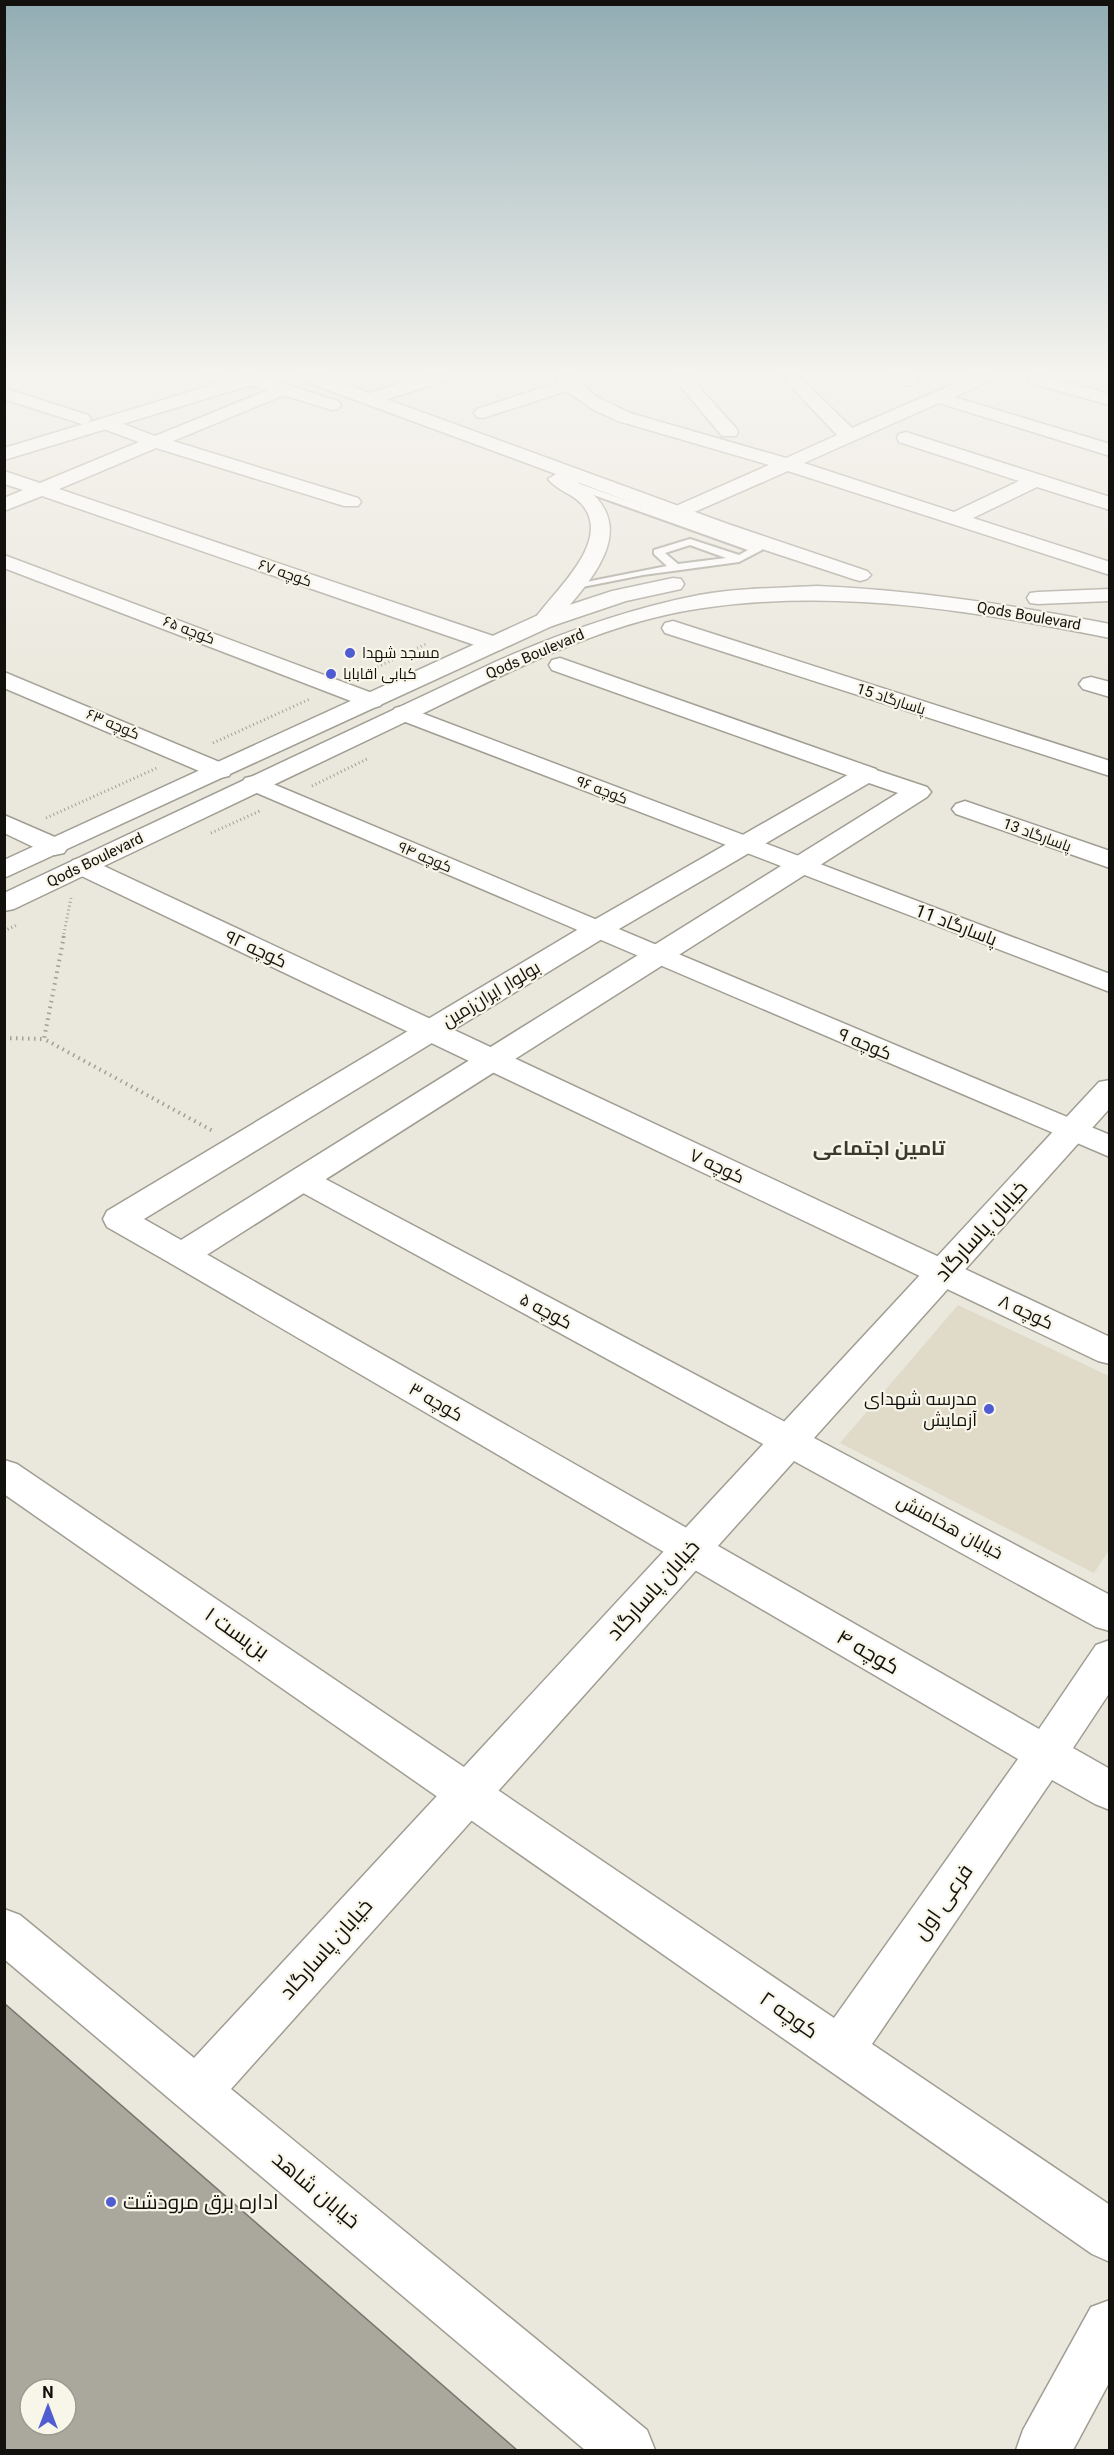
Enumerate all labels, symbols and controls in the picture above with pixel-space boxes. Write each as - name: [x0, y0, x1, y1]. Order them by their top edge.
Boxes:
- street label: کوچه ۶۷: [256, 555, 314, 591]
- street label: Qods Boulevard: [976, 598, 1082, 634]
- street label: کوچه ۶۵: [160, 612, 217, 649]
- street label: Qods Boulevard: [483, 625, 587, 683]
- place label: مسجد شهدا: [362, 644, 440, 663]
- marker: مسجد شهدا: [343, 646, 357, 660]
- place label: کبابی اقابابا: [343, 665, 417, 684]
- marker: کبابی اقابابا: [324, 667, 338, 681]
- street label: پاسارگاد 15: [854, 679, 928, 720]
- street label: کوچه ۶۳: [83, 705, 142, 744]
- street label: کوچه ۹۶: [573, 772, 630, 809]
- street label: پاسارگاد 13: [1000, 814, 1074, 857]
- street label: Qods Boulevard: [44, 829, 146, 891]
- street label: کوچه ۹۴: [395, 838, 455, 877]
- street label: پاسارگاد 11: [912, 899, 1000, 952]
- street label: کوچه ۹۲: [221, 925, 290, 974]
- street label: بولوار ایران‌زمین: [438, 956, 544, 1032]
- street label: کوچه ۹: [835, 1023, 895, 1066]
- district label: تامین اجتماعی: [813, 1136, 946, 1160]
- street label: کوچه ۷: [686, 1144, 748, 1189]
- street label: خیابان پاسارگاد: [930, 1176, 1034, 1287]
- street label: کوچه ۵: [515, 1288, 576, 1335]
- street label: کوچه ۸: [995, 1290, 1057, 1335]
- street label: کوچه ۳: [405, 1378, 467, 1427]
- place label: مدرسه شهدای آزمایش: [864, 1388, 977, 1431]
- marker: مدرسه شهدای آزمایش: [982, 1402, 996, 1416]
- street label: خیابان هخامنش: [893, 1490, 1007, 1564]
- street label: خیابان پاسارگاد: [602, 1535, 706, 1646]
- street label: بن‌بست ۱: [200, 1602, 274, 1665]
- street label: کوچه ۴: [831, 1625, 904, 1681]
- street label: فرعی اول: [908, 1860, 978, 1945]
- street label: خیابان پاسارگاد: [275, 1894, 379, 2005]
- street label: کوچه ۲: [754, 1986, 823, 2045]
- street label: خیابان شاهد: [267, 2147, 365, 2234]
- place label: اداره برق مرودشت: [123, 2190, 279, 2215]
- marker: اداره برق مرودشت: [104, 2195, 118, 2209]
- north arrow: [18, 2377, 78, 2437]
- text: N: [42, 2383, 54, 2402]

